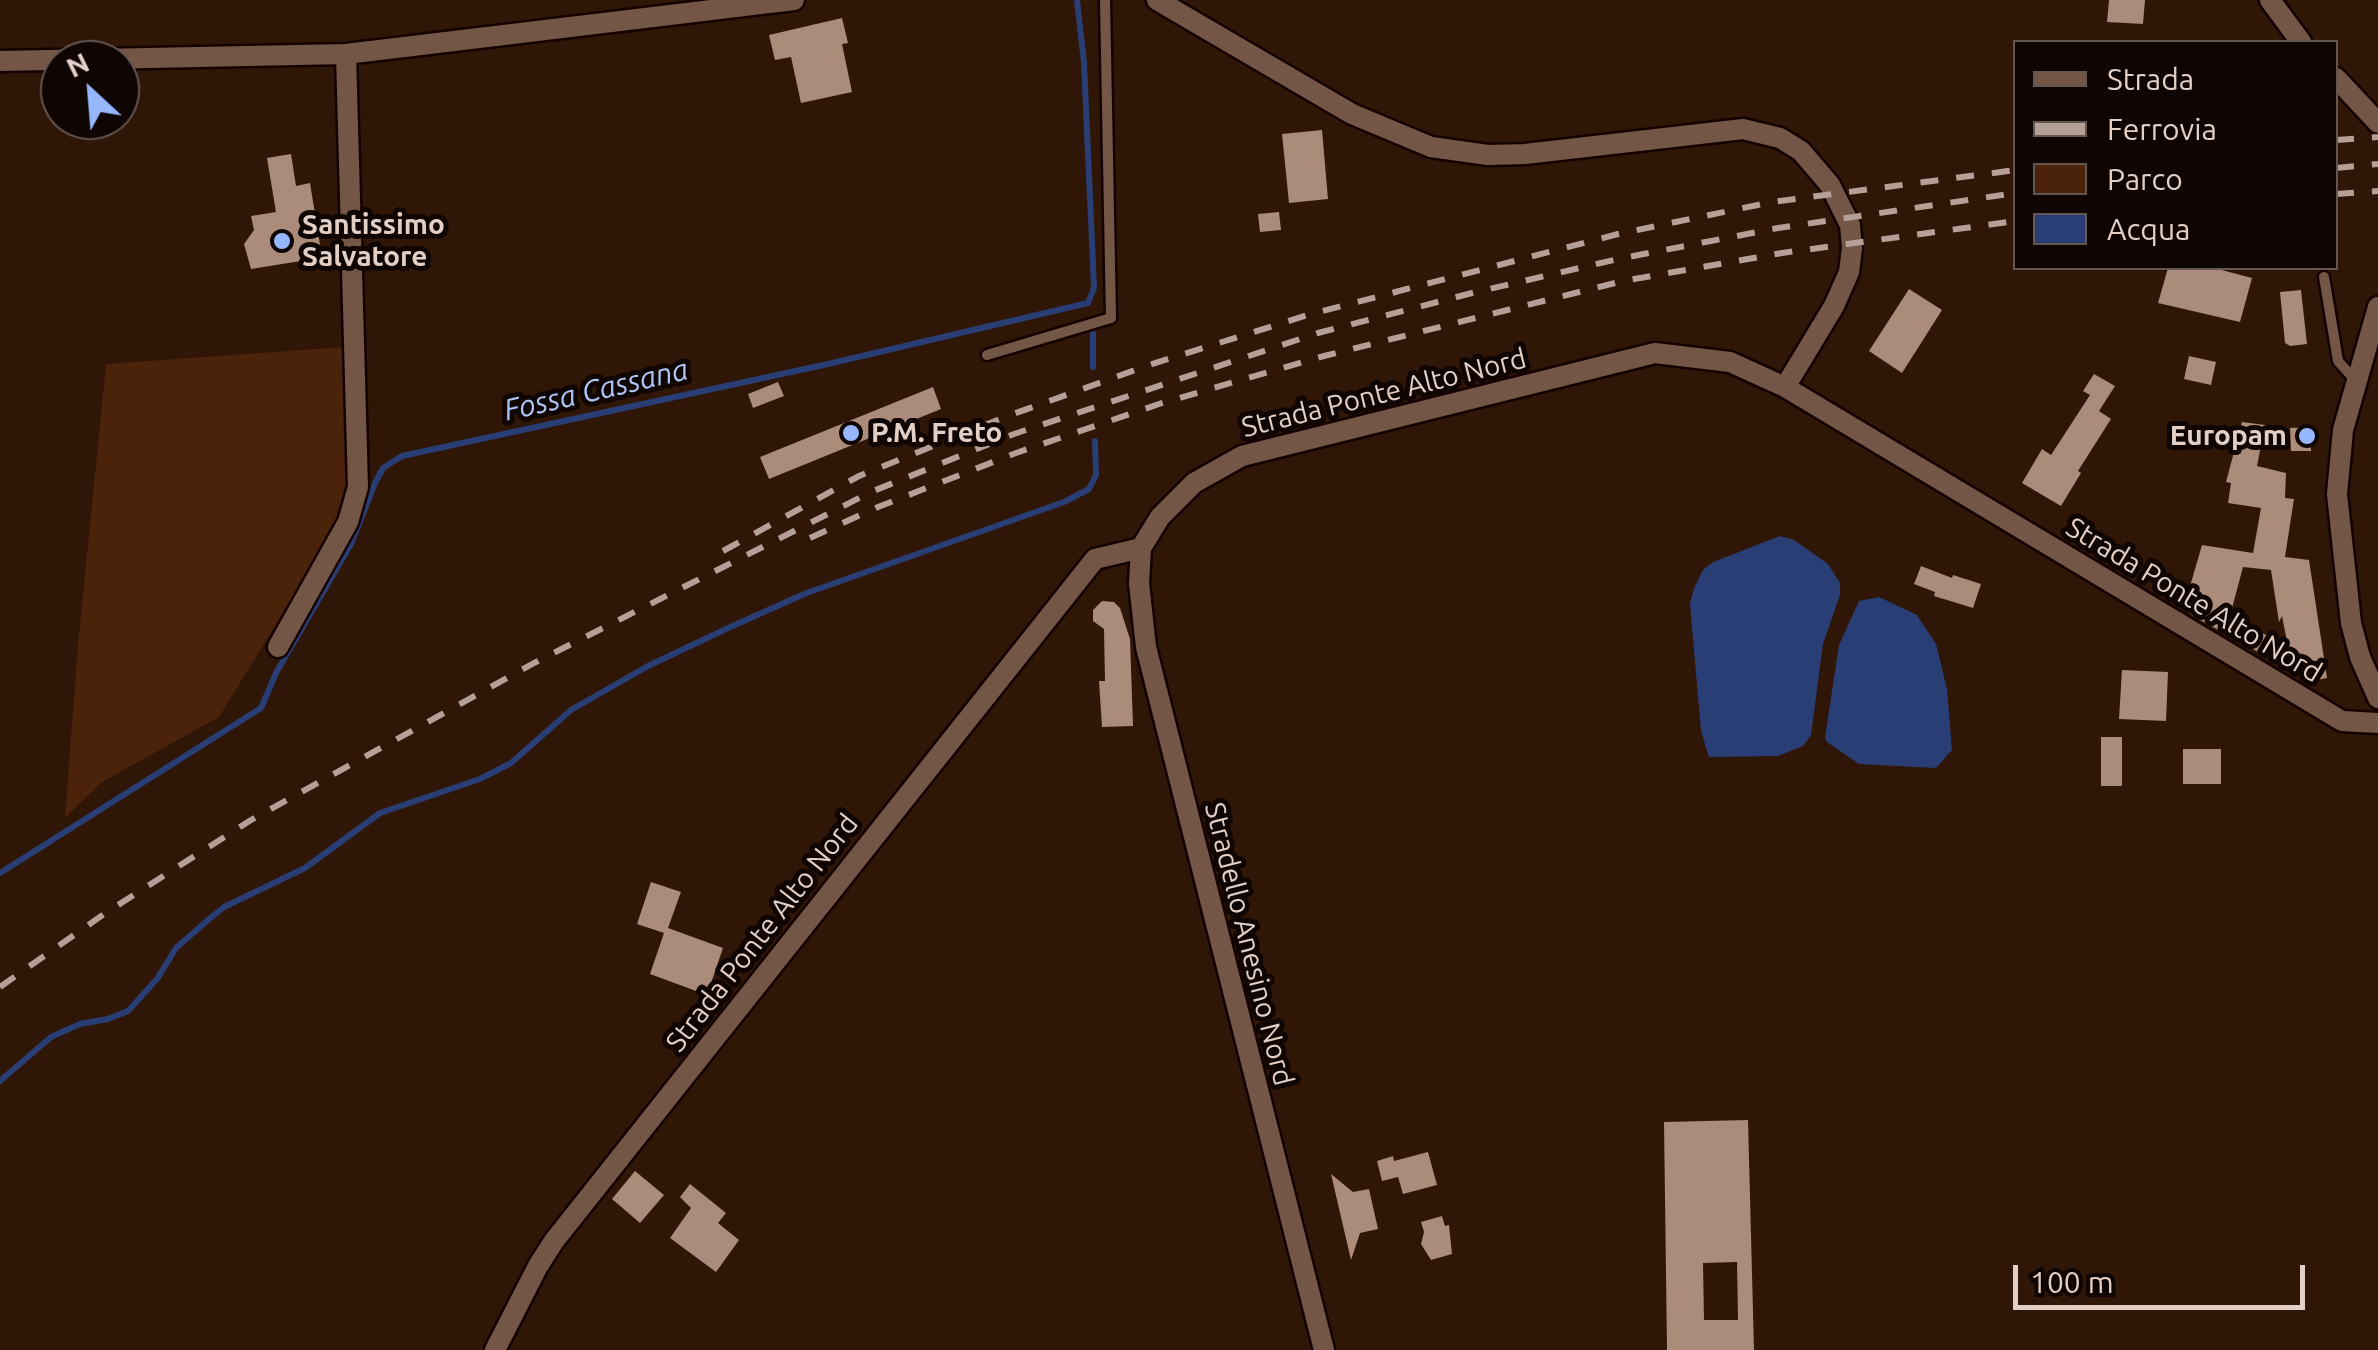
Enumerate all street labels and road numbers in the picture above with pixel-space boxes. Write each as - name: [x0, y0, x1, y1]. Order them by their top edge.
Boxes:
- street label: Strada Ponte Alto Nord: [1238, 341, 1530, 445]
- street label: Strada Ponte Alto Nord: [2060, 510, 2328, 690]
- street label: Stradello Anesino Nord: [1198, 799, 1300, 1089]
- street label: Strada Ponte Alto Nord: [659, 808, 865, 1058]

